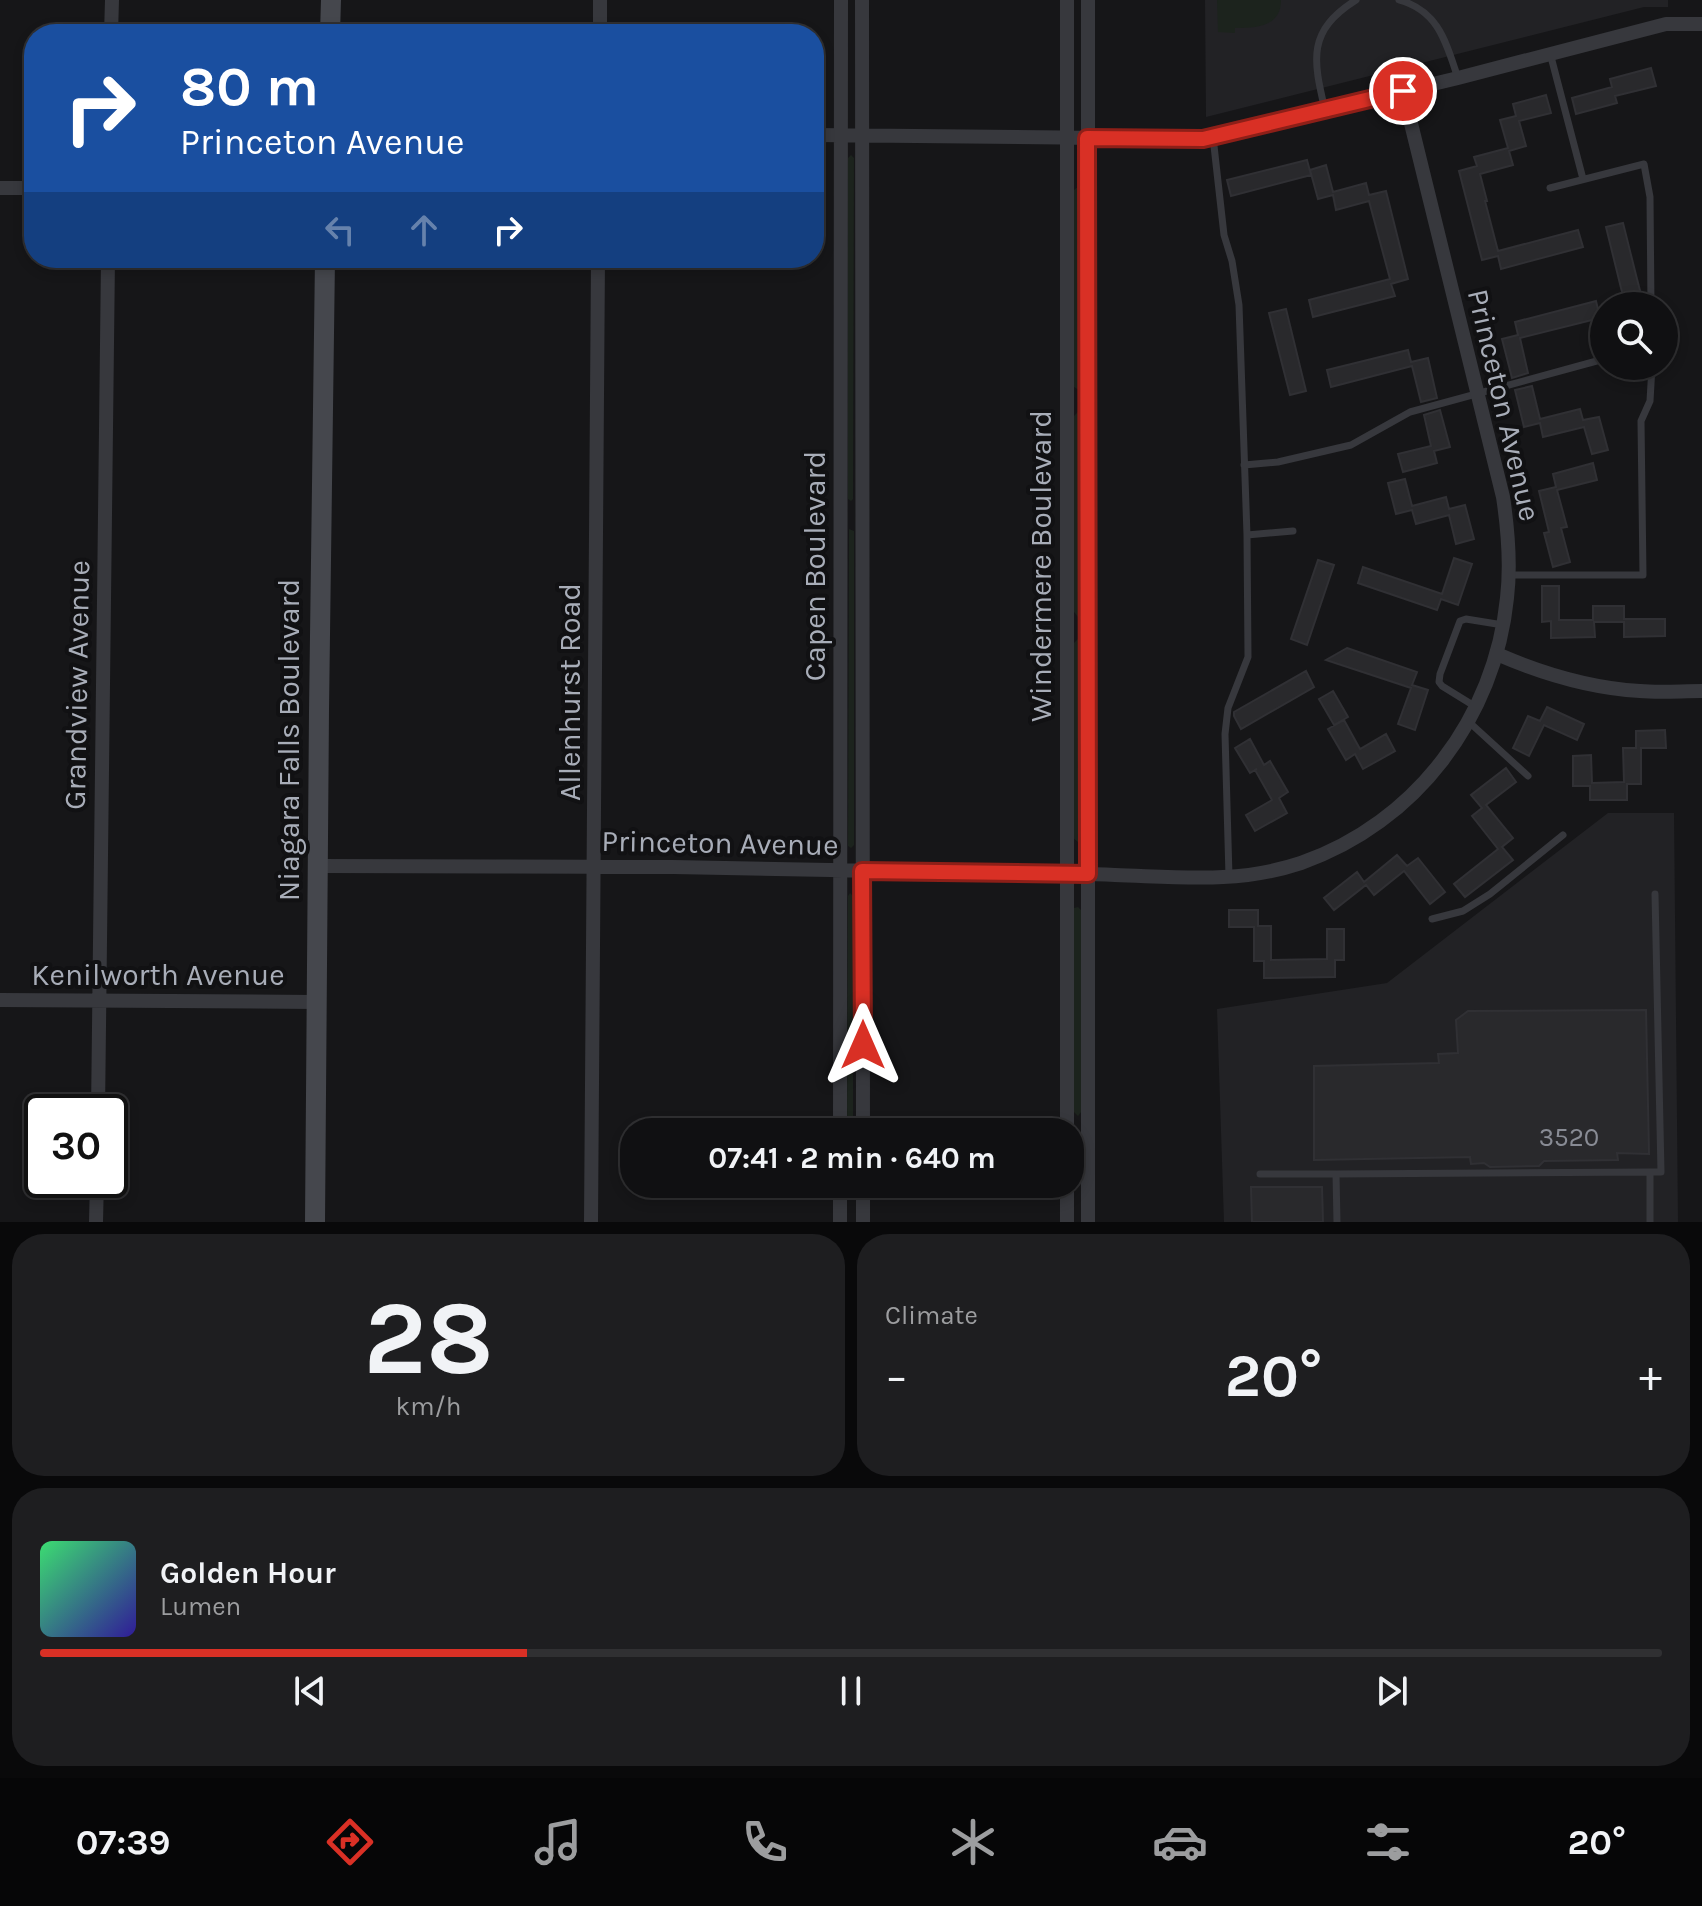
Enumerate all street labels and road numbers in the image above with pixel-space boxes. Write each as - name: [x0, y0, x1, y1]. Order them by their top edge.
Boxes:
- street label: Princeton Avenue: [1460, 285, 1548, 525]
- street label: Windermere Boulevard: [1023, 410, 1059, 722]
- street label: Capen Boulevard: [797, 451, 833, 681]
- street label: Grandview Avenue: [57, 560, 97, 810]
- street label: Niagara Falls Boulevard: [271, 579, 307, 901]
- street label: Allenhurst Road: [552, 583, 588, 801]
- street label: Princeton Avenue: [601, 823, 839, 863]
- street label: Kenilworth Avenue: [31, 957, 285, 993]

